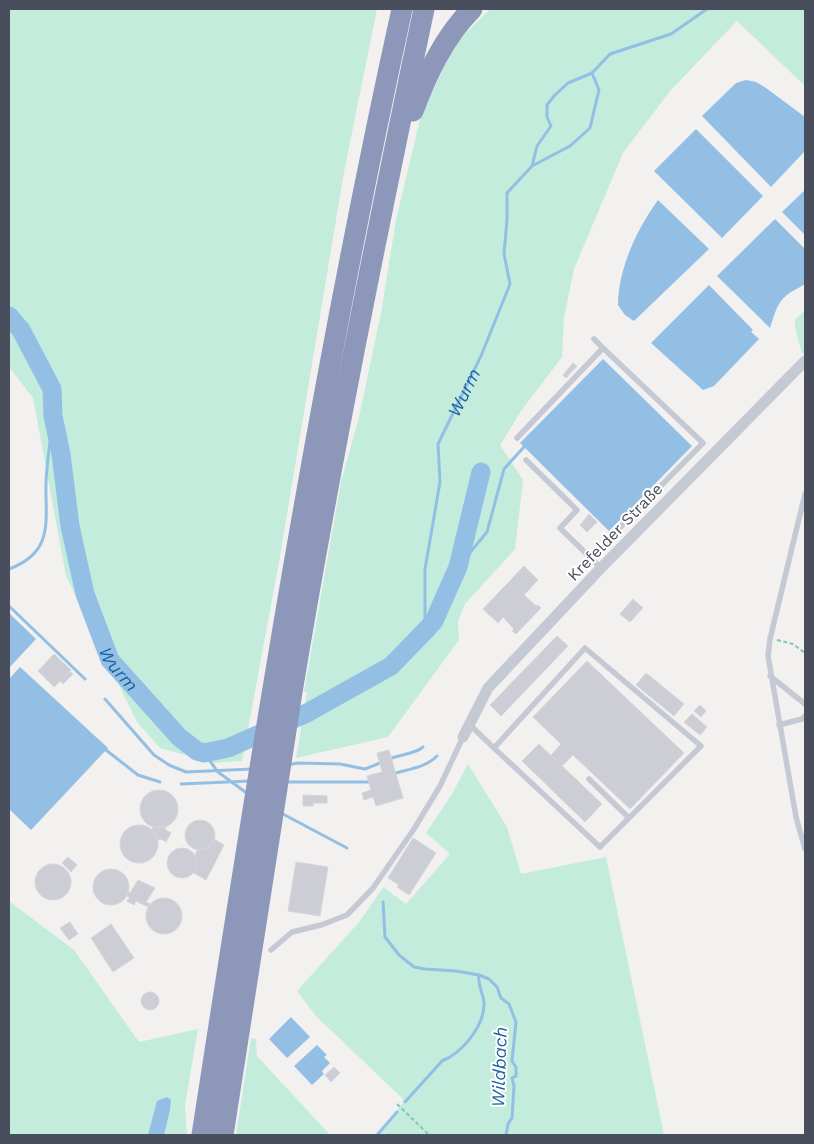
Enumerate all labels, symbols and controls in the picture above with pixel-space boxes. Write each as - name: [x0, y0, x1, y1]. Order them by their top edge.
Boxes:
- water label: Wurm: [443, 365, 484, 420]
- street label: Krefelder Straße: [564, 479, 666, 585]
- water label: Wurm: [95, 644, 143, 695]
- water label: Wildbach: [487, 1026, 511, 1108]

